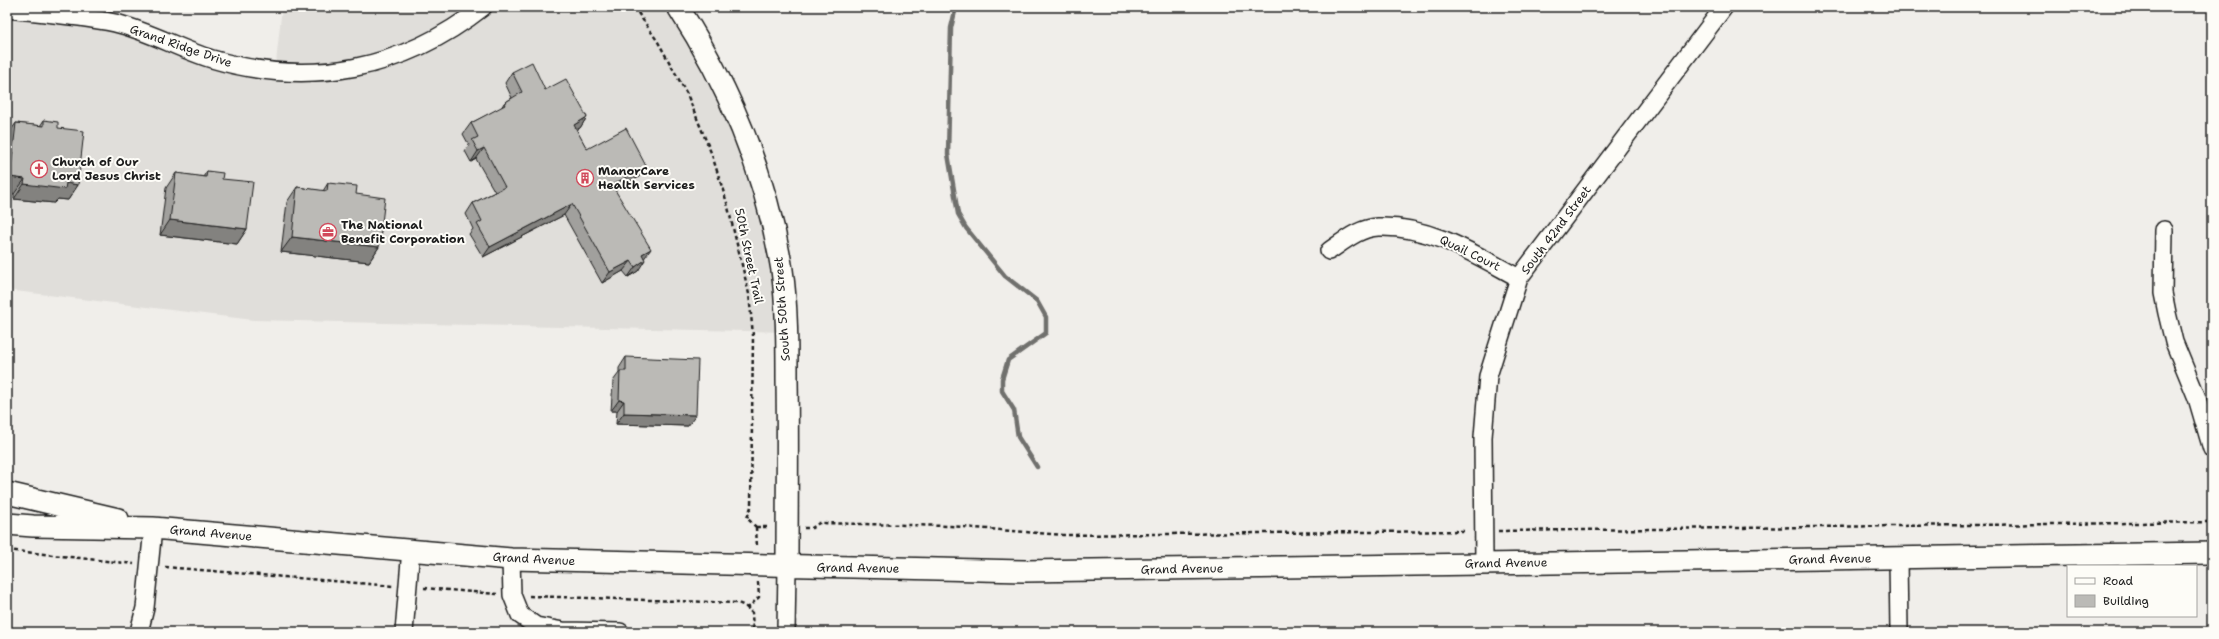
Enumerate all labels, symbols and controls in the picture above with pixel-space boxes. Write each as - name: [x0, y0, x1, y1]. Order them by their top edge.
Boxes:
- street label: Grand Ridge Drive: [128, 21, 234, 71]
- place label: Church of Our Lord Jesus Christ: [52, 154, 161, 184]
- church icon: Church of Our Lord Jesus Christ: [29, 159, 49, 179]
- place label: ManorCare Health Services: [598, 163, 695, 193]
- building icon: ManorCare Health Services: [575, 168, 595, 188]
- street label: South 42nd Street: [1517, 182, 1595, 278]
- street label: 50th Street Trail: [731, 207, 767, 306]
- place label: The National Benefit Corporation: [341, 217, 465, 247]
- office icon: The National Benefit Corporation: [318, 222, 338, 242]
- street label: Quail Court: [1437, 231, 1503, 275]
- street label: South 50th Street: [770, 256, 794, 362]
- street label: Grand Avenue: [169, 521, 253, 545]
- street label: Grand Avenue: [492, 549, 576, 569]
- street label: Grand Avenue: [1788, 550, 1872, 568]
- street label: Grand Avenue: [1464, 554, 1548, 572]
- street label: Grand Avenue: [816, 559, 900, 577]
- street label: Grand Avenue: [1140, 560, 1224, 578]
- legend: [2067, 565, 2197, 617]
- text: Road: [2103, 573, 2134, 589]
- text: Building: [2103, 593, 2149, 609]

